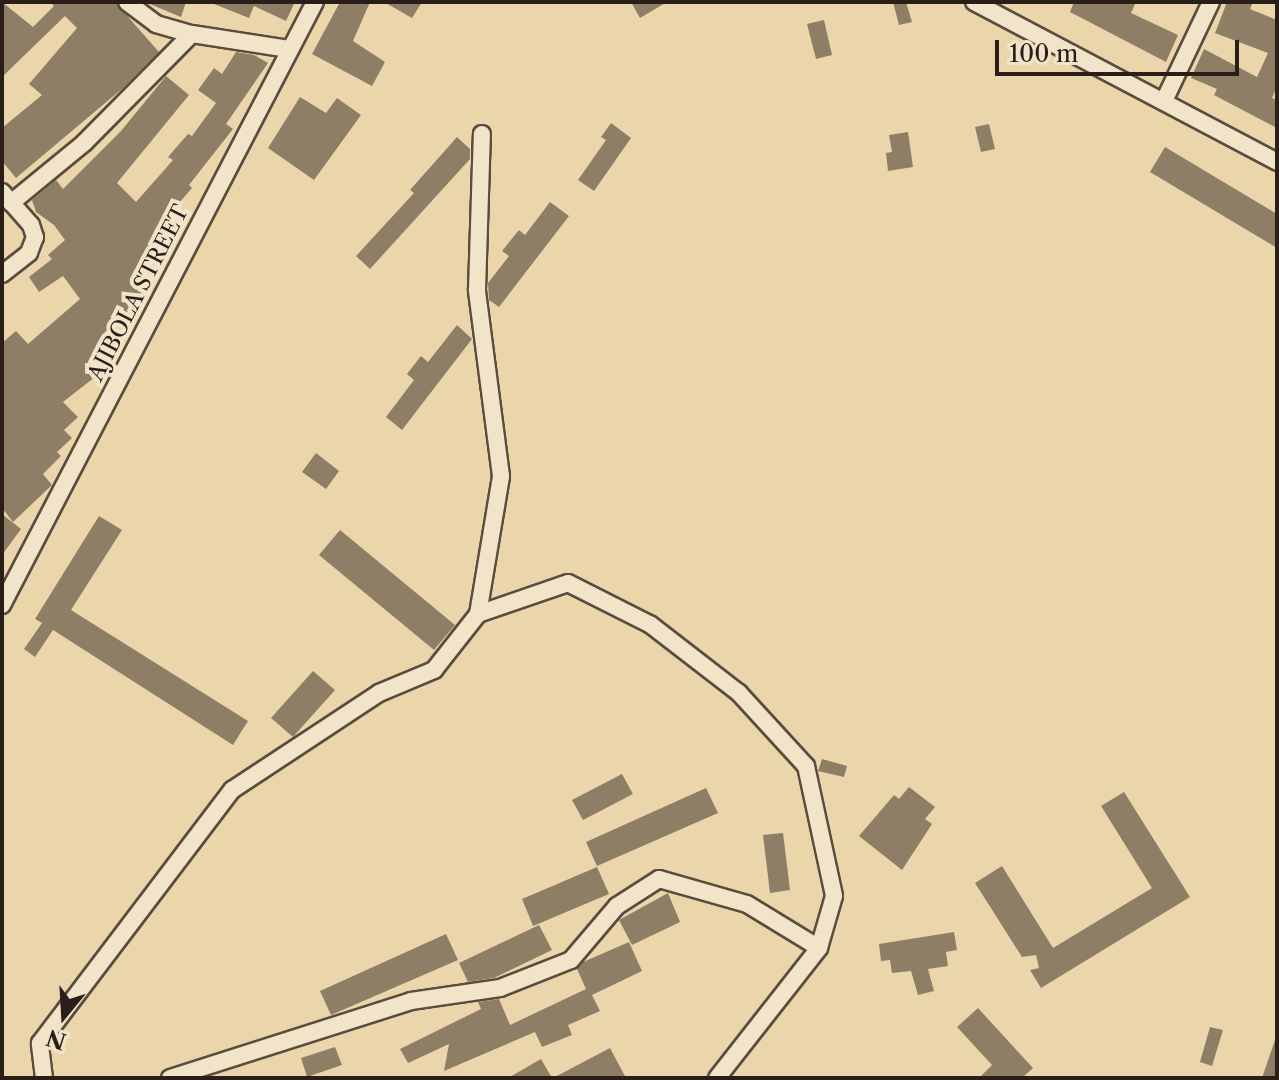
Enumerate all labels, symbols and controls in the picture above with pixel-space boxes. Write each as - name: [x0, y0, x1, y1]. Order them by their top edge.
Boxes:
- scale bar: [999, 24, 1243, 74]
- text: 100 m: [1009, 39, 1078, 68]
- street label: AJIBOLA STREET: [82, 200, 194, 386]
- north arrow: [24, 976, 104, 1056]
- text: N: [43, 1024, 70, 1055]

